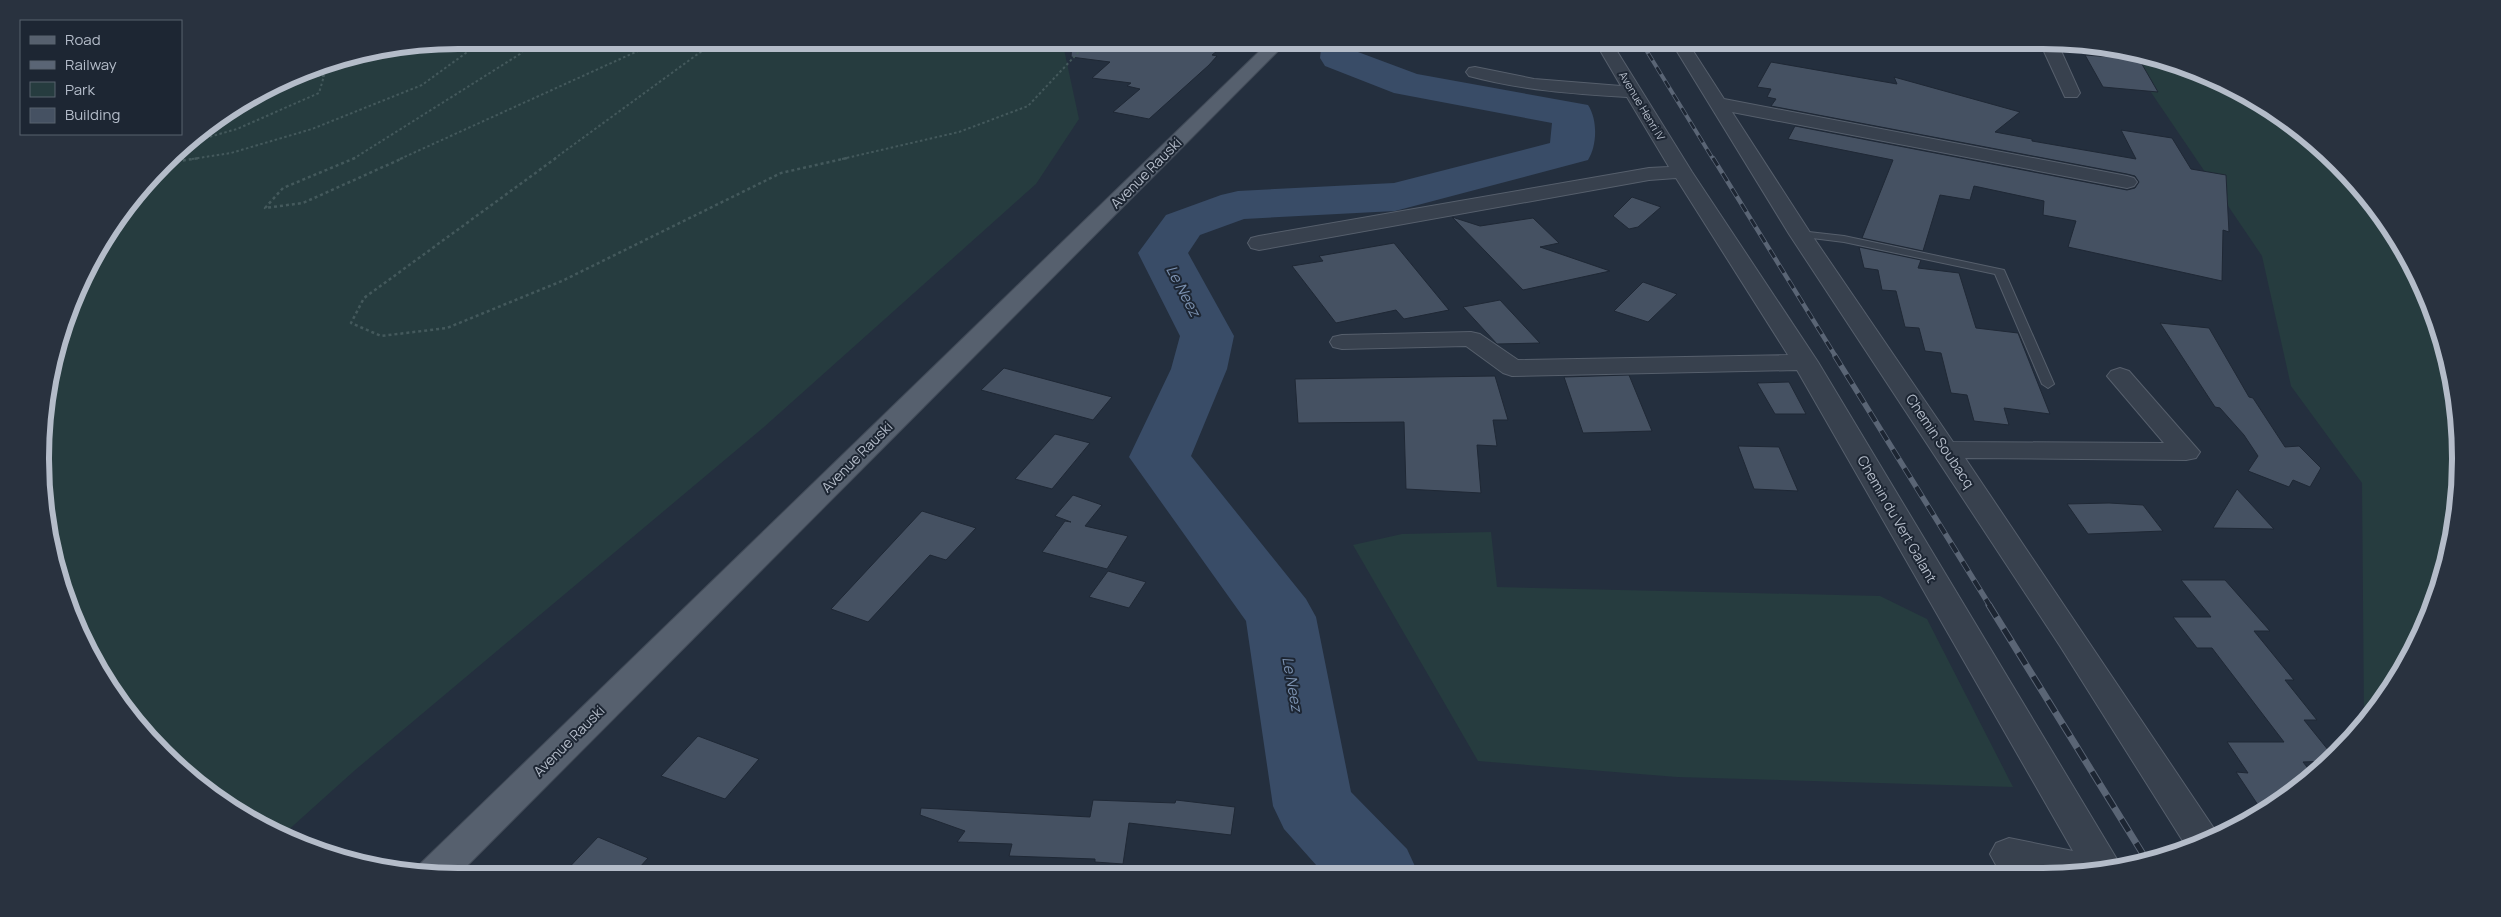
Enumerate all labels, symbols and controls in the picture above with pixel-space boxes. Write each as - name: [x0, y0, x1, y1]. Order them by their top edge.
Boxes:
- legend: [20, 20, 182, 135]
- text: Road: [65, 29, 101, 50]
- text: Railway: [65, 54, 117, 75]
- street label: Avenue Henri IV: [1616, 68, 1669, 143]
- text: Park: [65, 79, 95, 100]
- text: Building: [65, 104, 120, 125]
- street label: Avenue Rauski: [1106, 133, 1185, 212]
- water label: Le Neez: [1161, 261, 1207, 322]
- street label: Chemin Soubacq: [1902, 390, 1979, 492]
- street label: Avenue Rauski: [817, 417, 896, 496]
- street label: Chemin du Vert Galant: [1853, 452, 1942, 586]
- water label: Le Neez: [1277, 655, 1308, 715]
- street label: Avenue Rauski: [529, 701, 608, 780]

